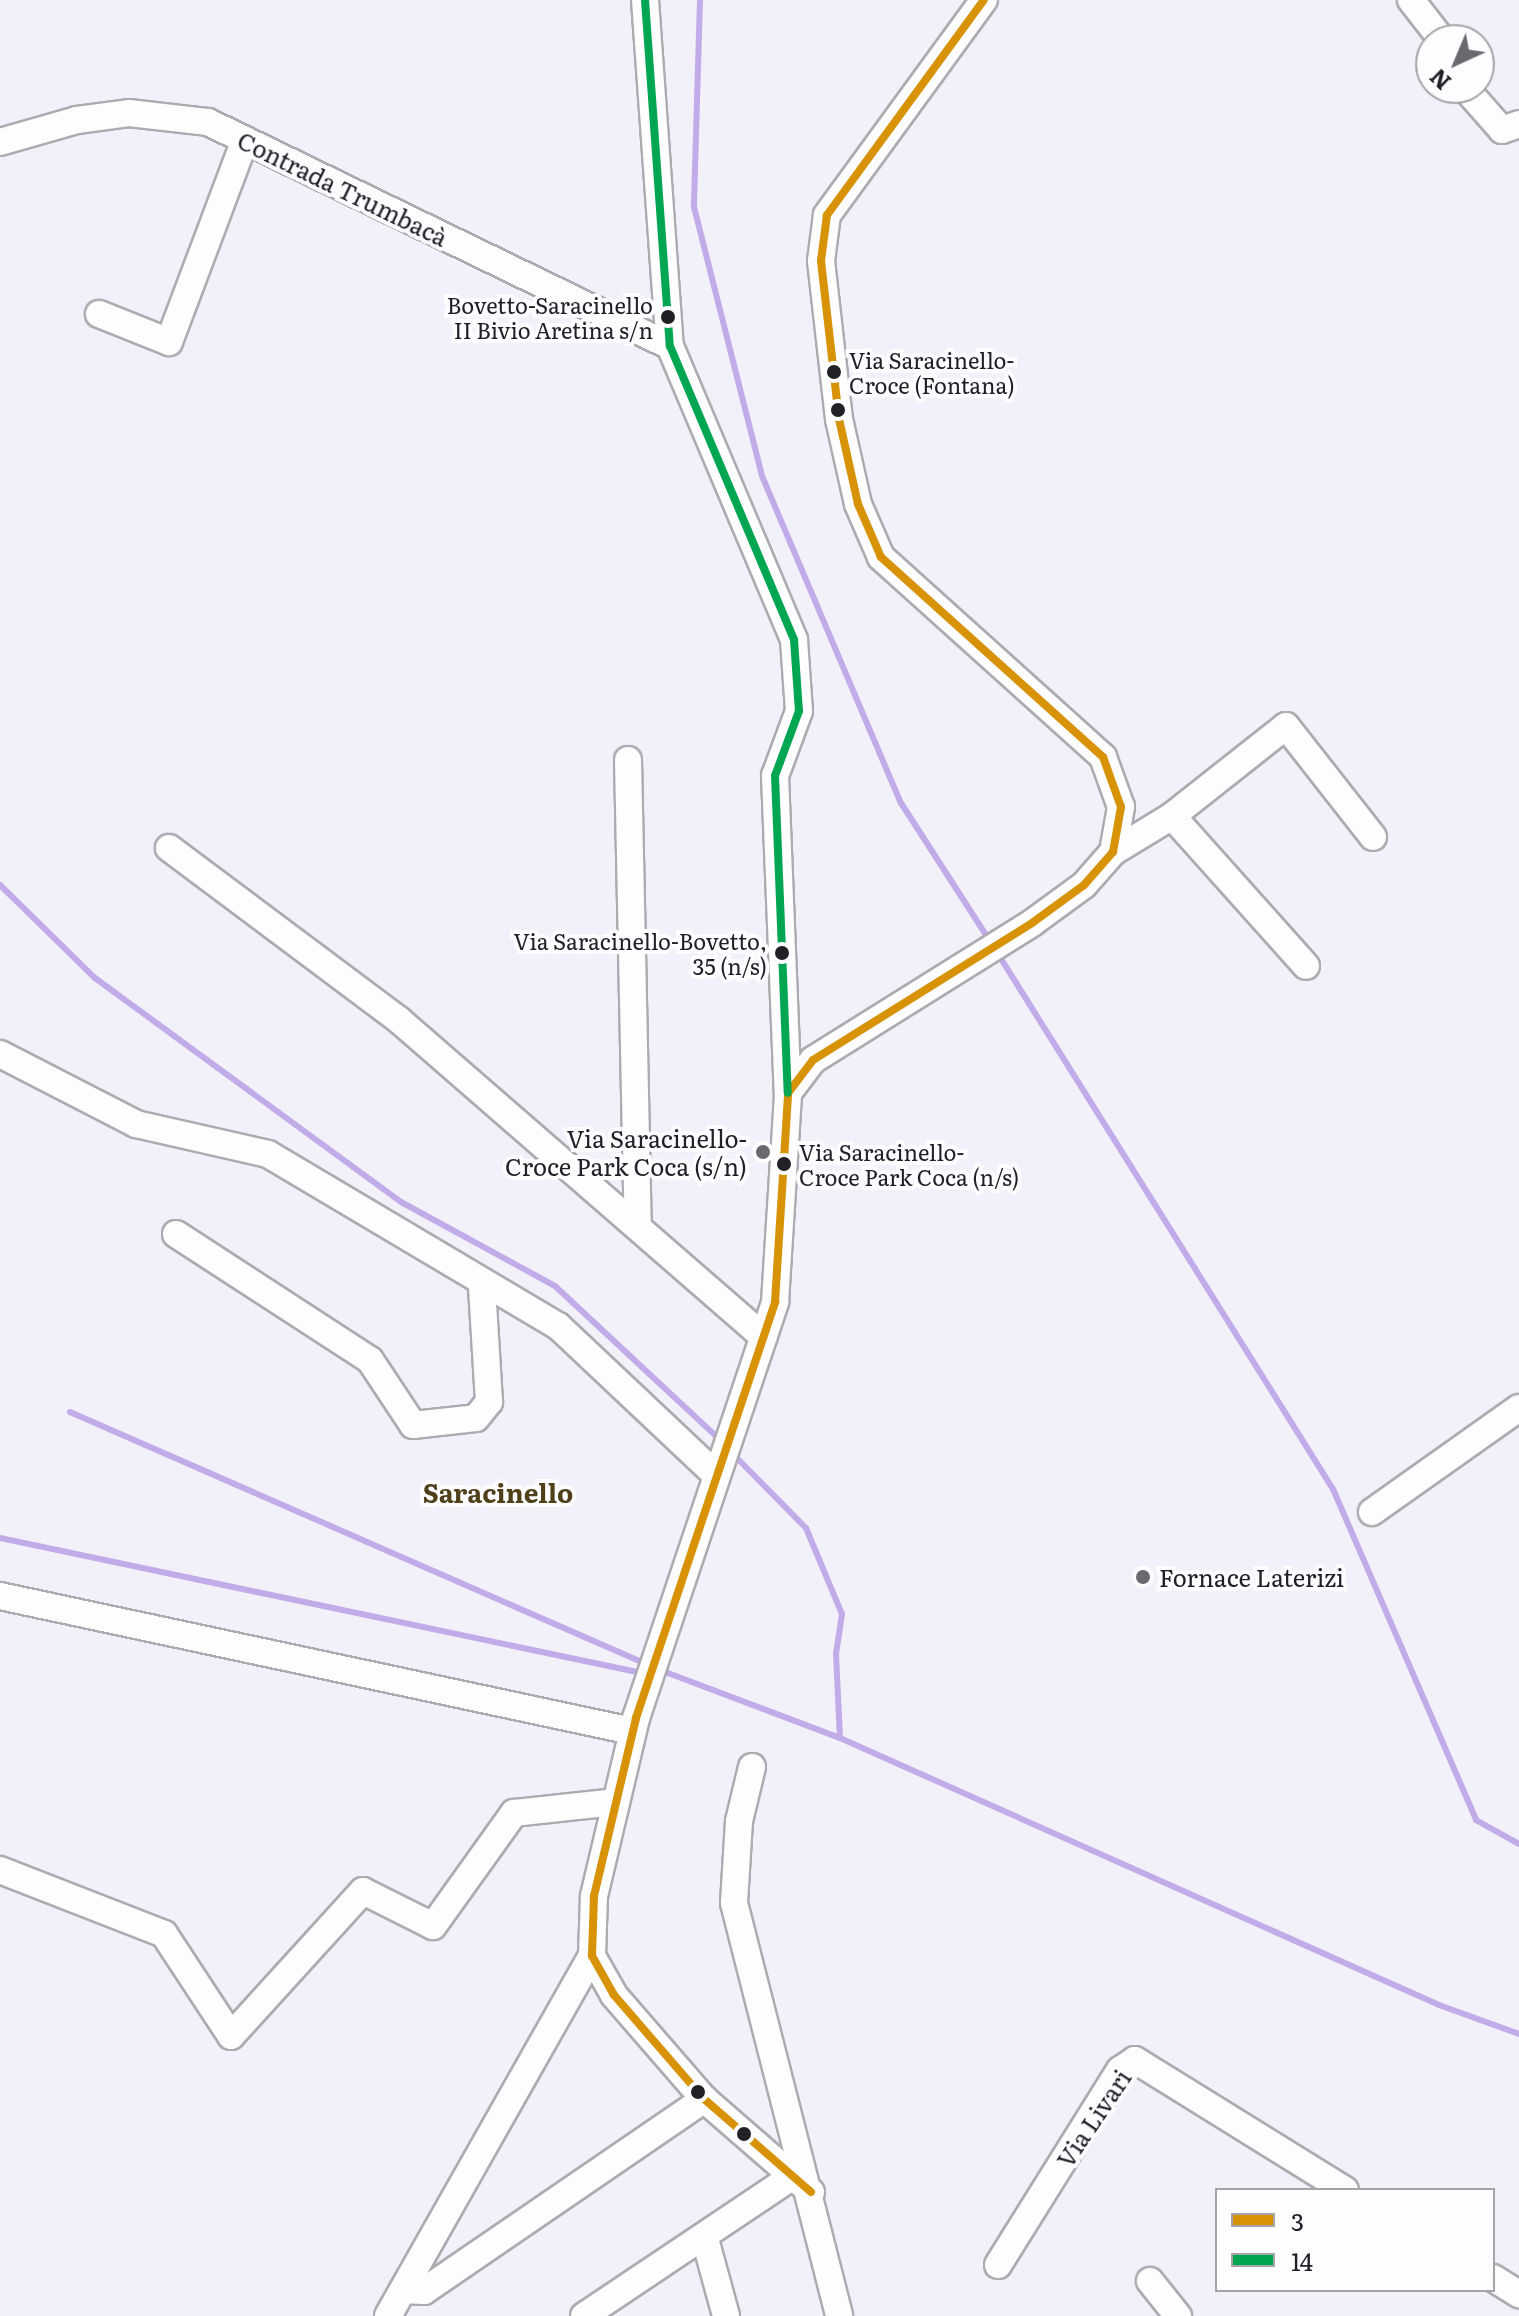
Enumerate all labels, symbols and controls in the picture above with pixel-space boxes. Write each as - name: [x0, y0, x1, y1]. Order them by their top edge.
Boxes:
- north arrow: [1415, 24, 1495, 104]
- text: N: [1421, 62, 1457, 98]
- street label: Contrada Trumbacà: [233, 125, 453, 251]
- place label: Bovetto-Saracinello II Bivio Aretina s/n: [447, 291, 653, 342]
- marker: Bovetto-Saracinello II Bivio Aretina s/n: [660, 309, 676, 325]
- place label: Via Saracinello- Croce (Fontana): [849, 346, 1015, 398]
- marker: Via Saracinello- Croce (Fontana): [826, 364, 842, 380]
- unlabelled marker: [830, 402, 846, 418]
- place label: Via Saracinello-Bovetto, 35 (n/s): [514, 927, 767, 978]
- marker: Via Saracinello-Bovetto, 35 (n/s): [774, 945, 790, 961]
- place label: Via Saracinello- Croce Park Coca (s/n): [505, 1124, 747, 1180]
- place label: Via Saracinello- Croce Park Coca (n/s): [799, 1138, 1019, 1190]
- marker: Via Saracinello- Croce Park Coca (s/n): [754, 1143, 772, 1161]
- marker: Via Saracinello- Croce Park Coca (n/s): [776, 1156, 792, 1172]
- district label: Saracinello: [423, 1476, 573, 1508]
- place label: Fornace Laterizi: [1159, 1563, 1344, 1591]
- marker: Fornace Laterizi: [1134, 1568, 1152, 1586]
- street label: Via Livari: [1050, 2064, 1136, 2172]
- unlabelled marker: [690, 2084, 706, 2100]
- unlabelled marker: [736, 2126, 752, 2142]
- legend: [1215, 2188, 1495, 2292]
- text: 3: [1291, 2203, 1304, 2238]
- text: 14: [1291, 2243, 1313, 2278]

